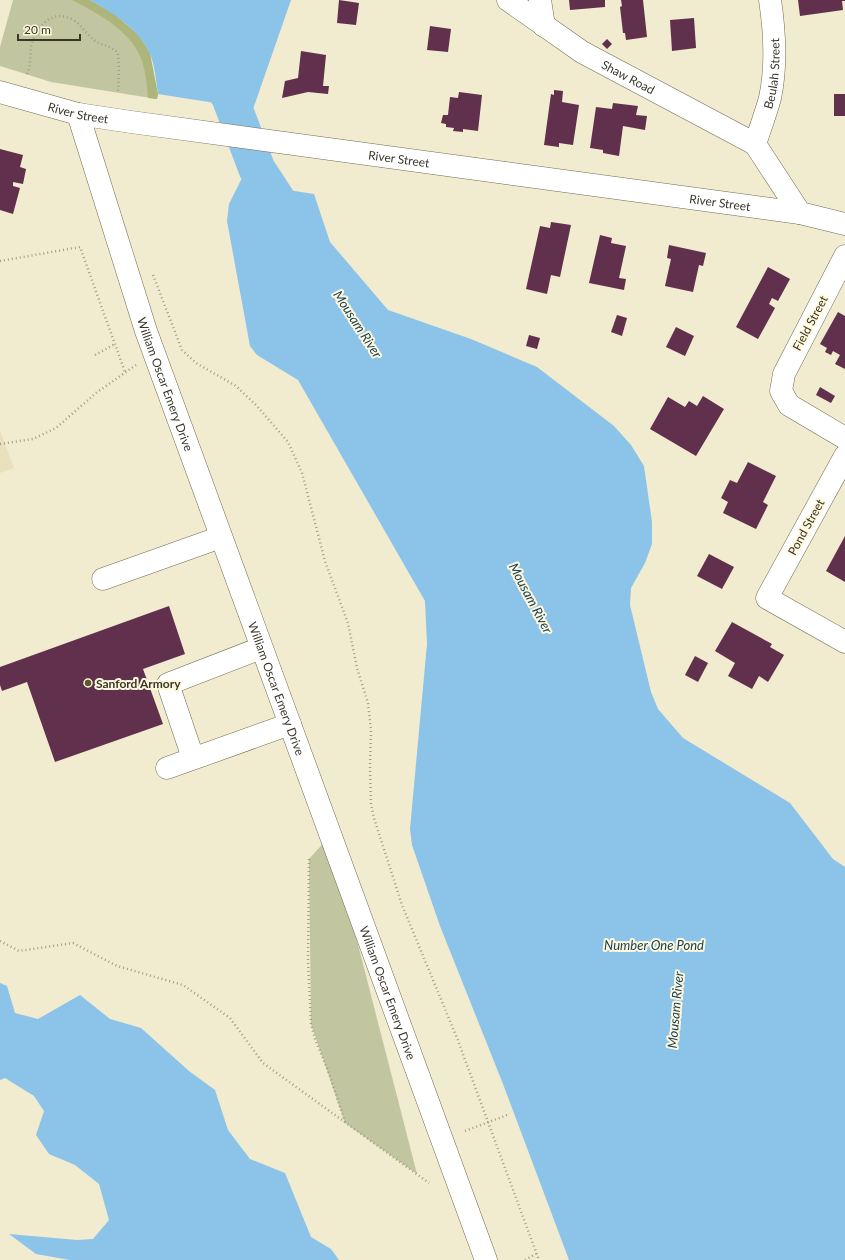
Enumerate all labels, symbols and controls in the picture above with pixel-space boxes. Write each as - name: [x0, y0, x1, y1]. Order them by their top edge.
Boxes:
- scale bar: [18, 16, 80, 42]
- text: 20 m: [24, 22, 51, 37]
- street label: Beulah Street: [760, 37, 782, 110]
- street label: Shaw Road: [599, 56, 658, 97]
- street label: River Street: [46, 98, 110, 126]
- street label: River Street: [367, 147, 431, 170]
- street label: River Street: [688, 191, 752, 214]
- water label: Mousam River: [330, 287, 386, 361]
- street label: Field Street: [789, 292, 831, 353]
- street label: William Oscar Emery Drive: [135, 315, 197, 453]
- street label: Pond Street: [784, 496, 828, 558]
- water label: Mousam River: [506, 560, 556, 636]
- street label: William Oscar Emery Drive: [245, 619, 308, 757]
- place label: Sanford Armory: [96, 676, 181, 691]
- marker: Sanford Armory: [83, 678, 93, 688]
- street label: William Oscar Emery Drive: [357, 924, 420, 1062]
- water label: Number One Pond: [604, 937, 704, 953]
- water label: Mousam River: [664, 970, 686, 1049]

